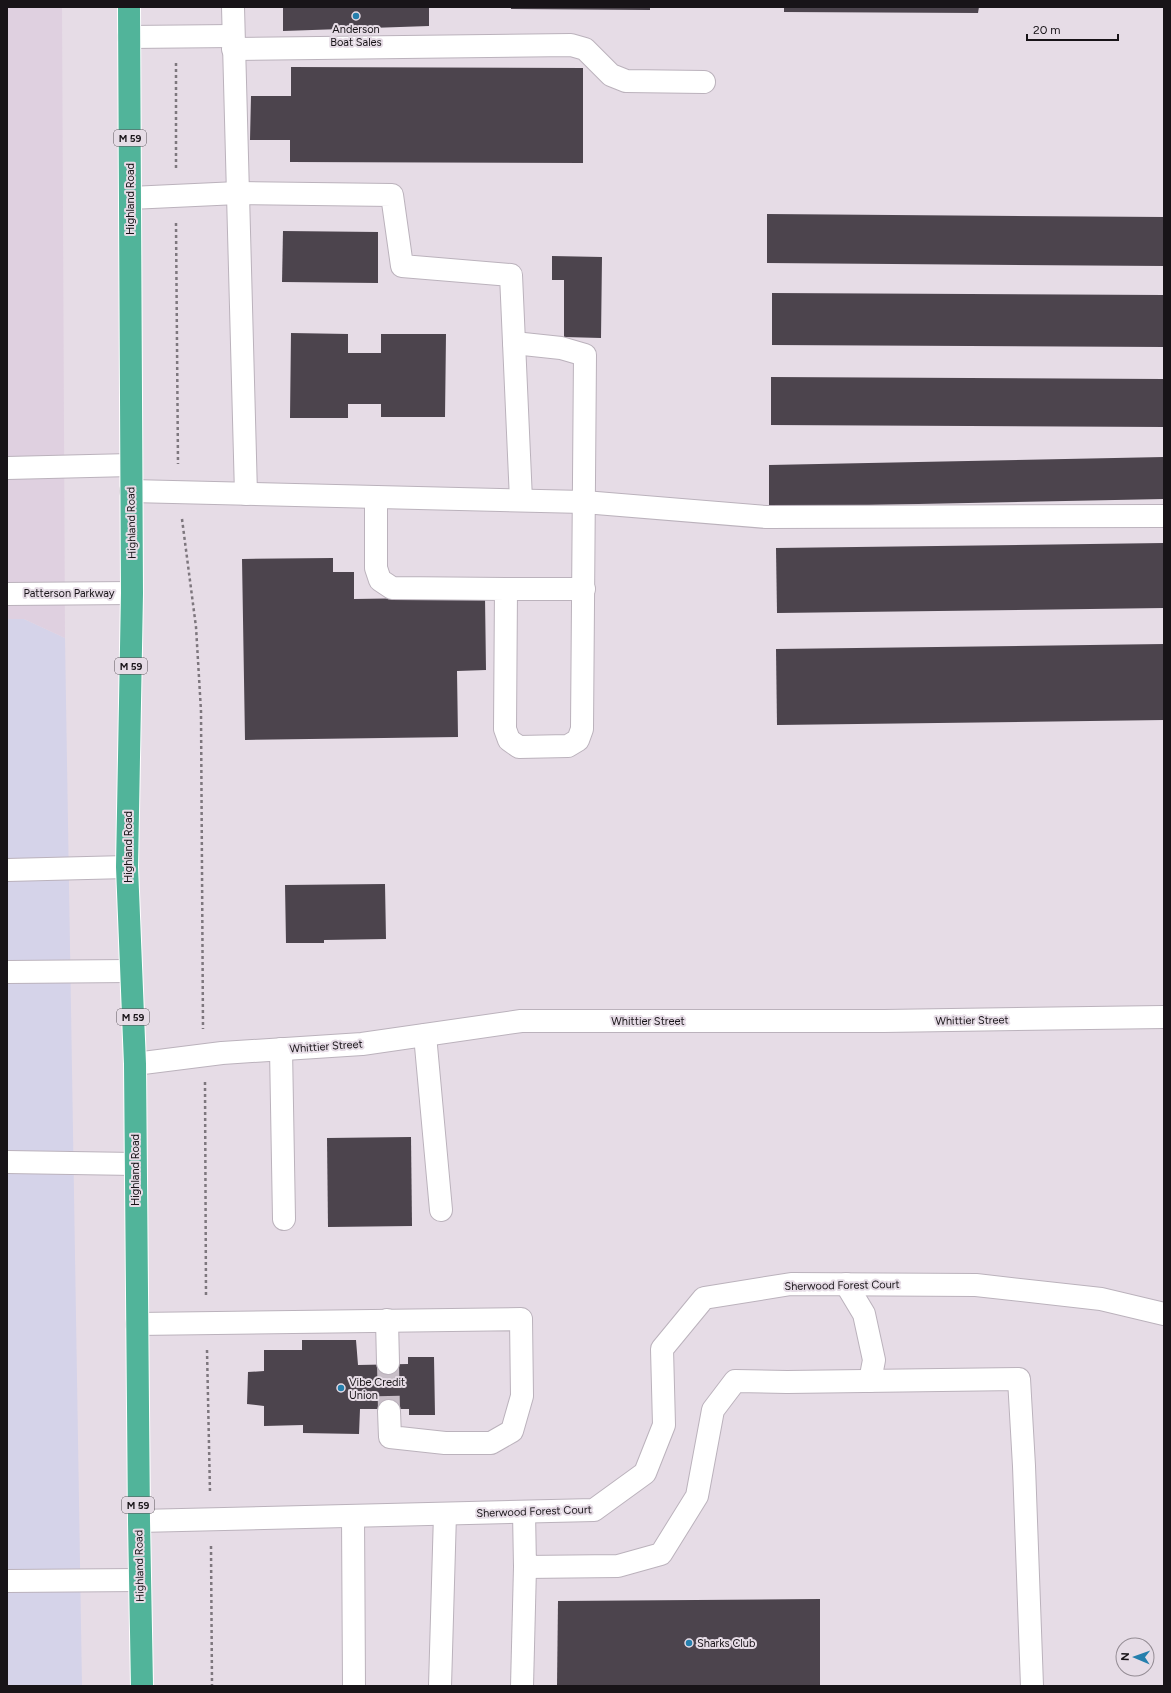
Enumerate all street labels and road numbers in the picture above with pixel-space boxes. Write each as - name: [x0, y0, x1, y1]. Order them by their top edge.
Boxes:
- road number: M 59: [114, 130, 146, 146]
- street label: Highland Road: [124, 163, 137, 235]
- street label: Highland Road: [124, 487, 139, 559]
- street label: Patterson Parkway: [24, 587, 115, 600]
- road number: M 59: [115, 658, 147, 674]
- street label: Highland Road: [122, 811, 135, 883]
- road number: M 59: [117, 1009, 149, 1025]
- street label: Whittier Street: [935, 1013, 1009, 1028]
- street label: Whittier Street: [611, 1015, 685, 1028]
- street label: Whittier Street: [289, 1037, 363, 1056]
- street label: Highland Road: [129, 1134, 142, 1206]
- street label: Sherwood Forest Court: [784, 1278, 900, 1293]
- road number: M 59: [122, 1497, 154, 1513]
- street label: Sherwood Forest Court: [476, 1503, 592, 1520]
- street label: Highland Road: [132, 1530, 147, 1602]

